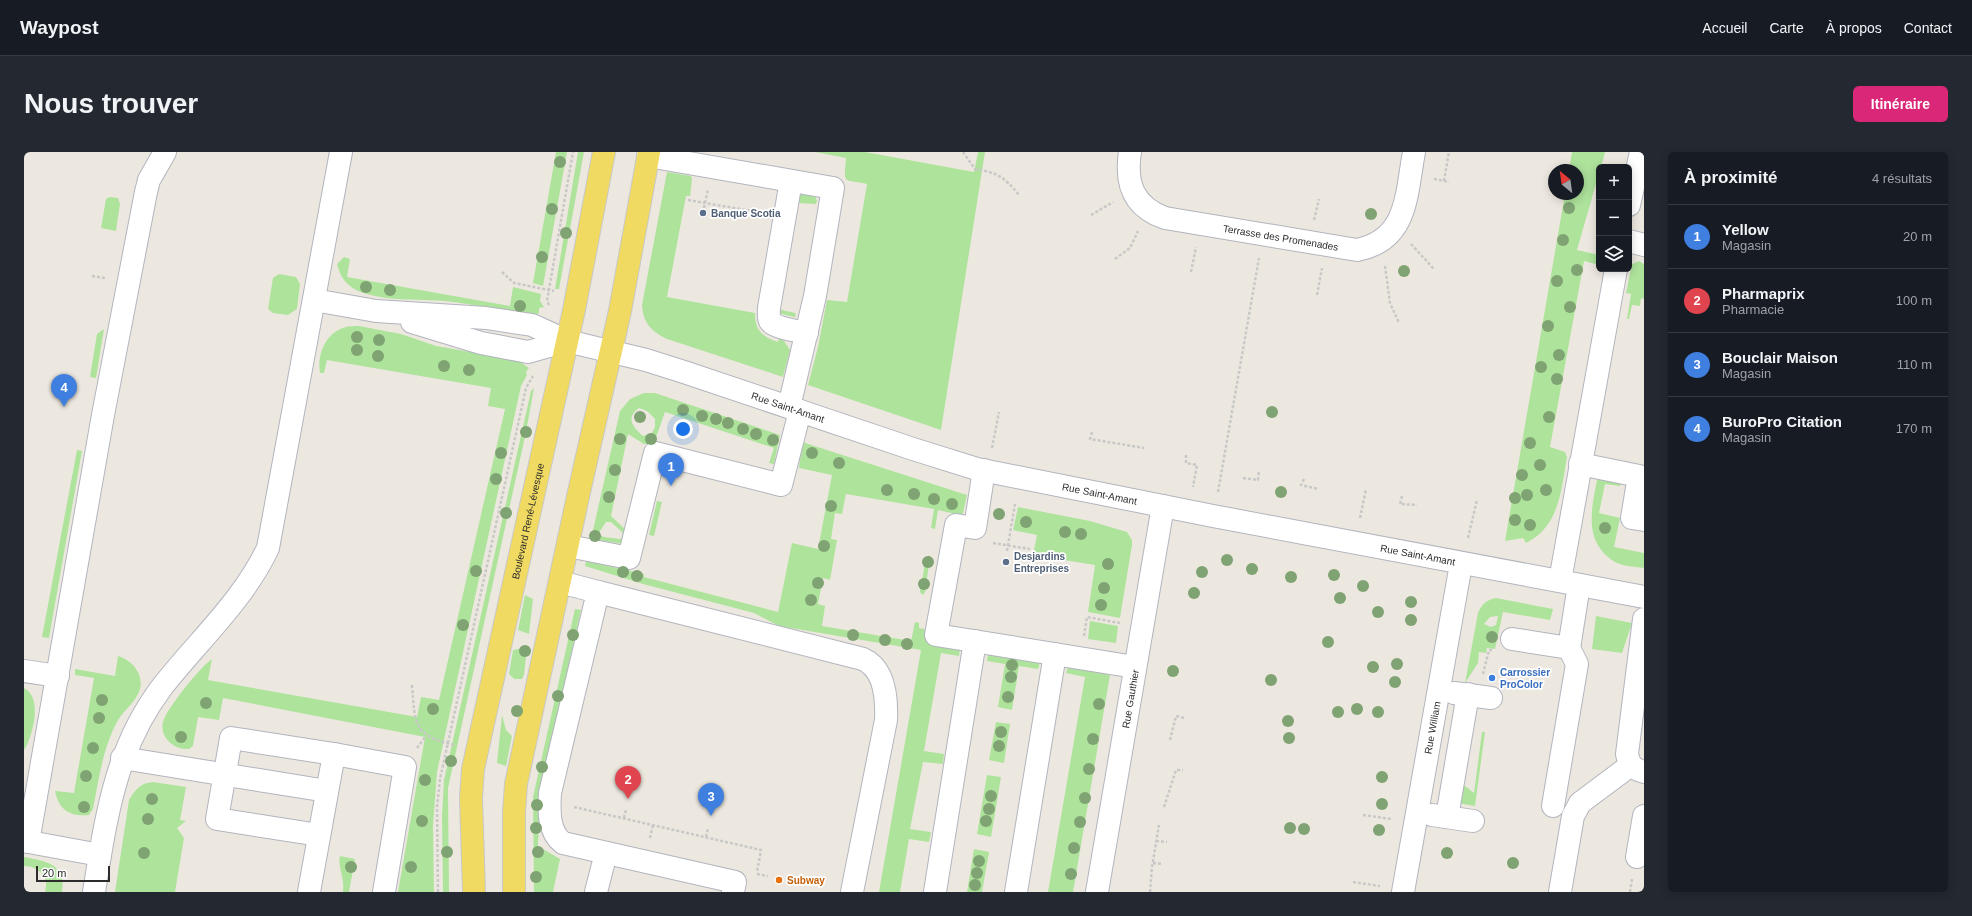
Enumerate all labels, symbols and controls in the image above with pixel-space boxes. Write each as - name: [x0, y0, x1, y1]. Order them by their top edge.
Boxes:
- text: Waypost: [20, 17, 98, 38]
- text: Accueil: [1702, 20, 1747, 36]
- text: Carte: [1769, 20, 1804, 36]
- text: À propos: [1826, 20, 1882, 36]
- text: Contact: [1904, 20, 1952, 36]
- button: Itinéraire: [1853, 86, 1948, 122]
- text: Nous trouver: [24, 88, 198, 119]
- north arrow: [1548, 164, 1584, 200]
- map controls: [1596, 164, 1632, 272]
- button: +: [1596, 164, 1632, 200]
- text: À proximité: [1684, 168, 1778, 187]
- text: 4 résultats: [1872, 171, 1932, 186]
- button: −: [1596, 200, 1632, 236]
- marker: Banque Scotia: [698, 208, 708, 218]
- place label: Banque Scotia: [711, 208, 781, 219]
- text: Yellow: [1722, 221, 1769, 238]
- street label: Terrasse des Promenades: [1222, 223, 1339, 253]
- text: 1: [1693, 229, 1701, 244]
- text: 20 m: [1903, 229, 1932, 244]
- button: layers: [1596, 236, 1632, 272]
- text: Magasin: [1722, 238, 1771, 253]
- text: Pharmaprix: [1722, 285, 1805, 302]
- text: 2: [1693, 293, 1701, 308]
- text: 100 m: [1896, 293, 1932, 308]
- text: Pharmacie: [1722, 302, 1784, 317]
- text: Bouclair Maison: [1722, 349, 1838, 366]
- text: 3: [1693, 357, 1701, 372]
- text: 110 m: [1897, 357, 1932, 372]
- text: Magasin: [1722, 366, 1771, 381]
- pin: 4: [51, 374, 77, 407]
- street label: Rue Saint-Amant: [750, 390, 826, 425]
- text: BuroPro Citation: [1722, 413, 1842, 430]
- your location: [673, 419, 693, 439]
- text: 4: [1693, 421, 1701, 436]
- text: 170 m: [1896, 421, 1932, 436]
- text: Magasin: [1722, 430, 1771, 445]
- pin: 1: [658, 453, 684, 486]
- street label: Boulevard René-Lévesque: [510, 462, 546, 580]
- street label: Rue Saint-Amant: [1061, 481, 1138, 507]
- street label: Rue Saint-Amant: [1379, 543, 1456, 567]
- place label: Desjardins Entreprises: [1014, 551, 1069, 574]
- marker: Desjardins Entreprises: [1001, 557, 1011, 567]
- place label: Carrossier ProColor: [1500, 667, 1550, 690]
- street label: Rue Gauthier: [1120, 668, 1141, 729]
- marker: Carrossier ProColor: [1487, 673, 1497, 683]
- street label: Rue William: [1423, 700, 1443, 755]
- pin: 2: [615, 766, 641, 799]
- pin: 3: [698, 783, 724, 816]
- scale bar: [36, 864, 110, 883]
- text: 20 m: [42, 867, 66, 879]
- marker: Subway: [774, 875, 784, 885]
- place label: Subway: [787, 875, 825, 886]

